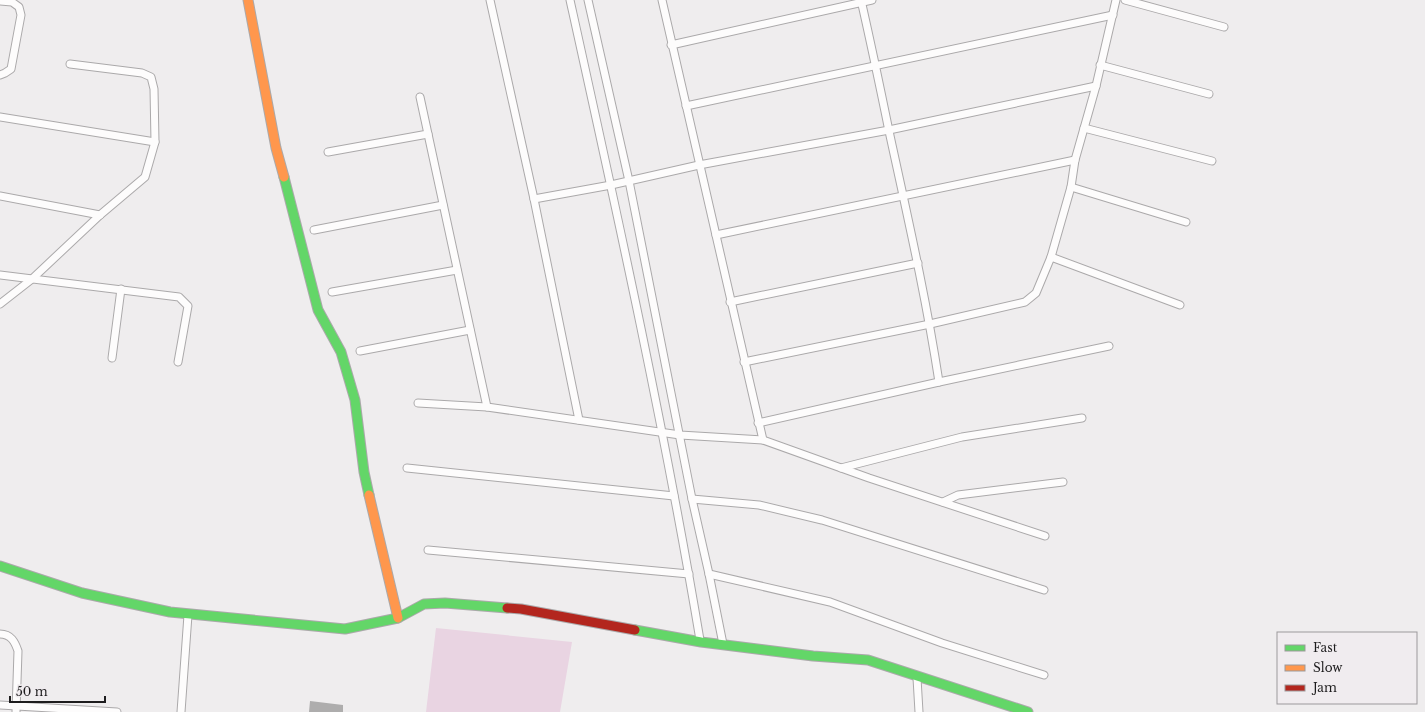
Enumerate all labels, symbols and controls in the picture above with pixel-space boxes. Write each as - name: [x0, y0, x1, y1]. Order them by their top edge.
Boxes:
- legend: [1277, 632, 1417, 704]
- text: Fast: [1313, 640, 1338, 655]
- text: Slow: [1313, 660, 1343, 675]
- scale bar: [10, 678, 105, 704]
- text: Jam: [1311, 680, 1337, 695]
- text: 50 m: [16, 684, 48, 699]

